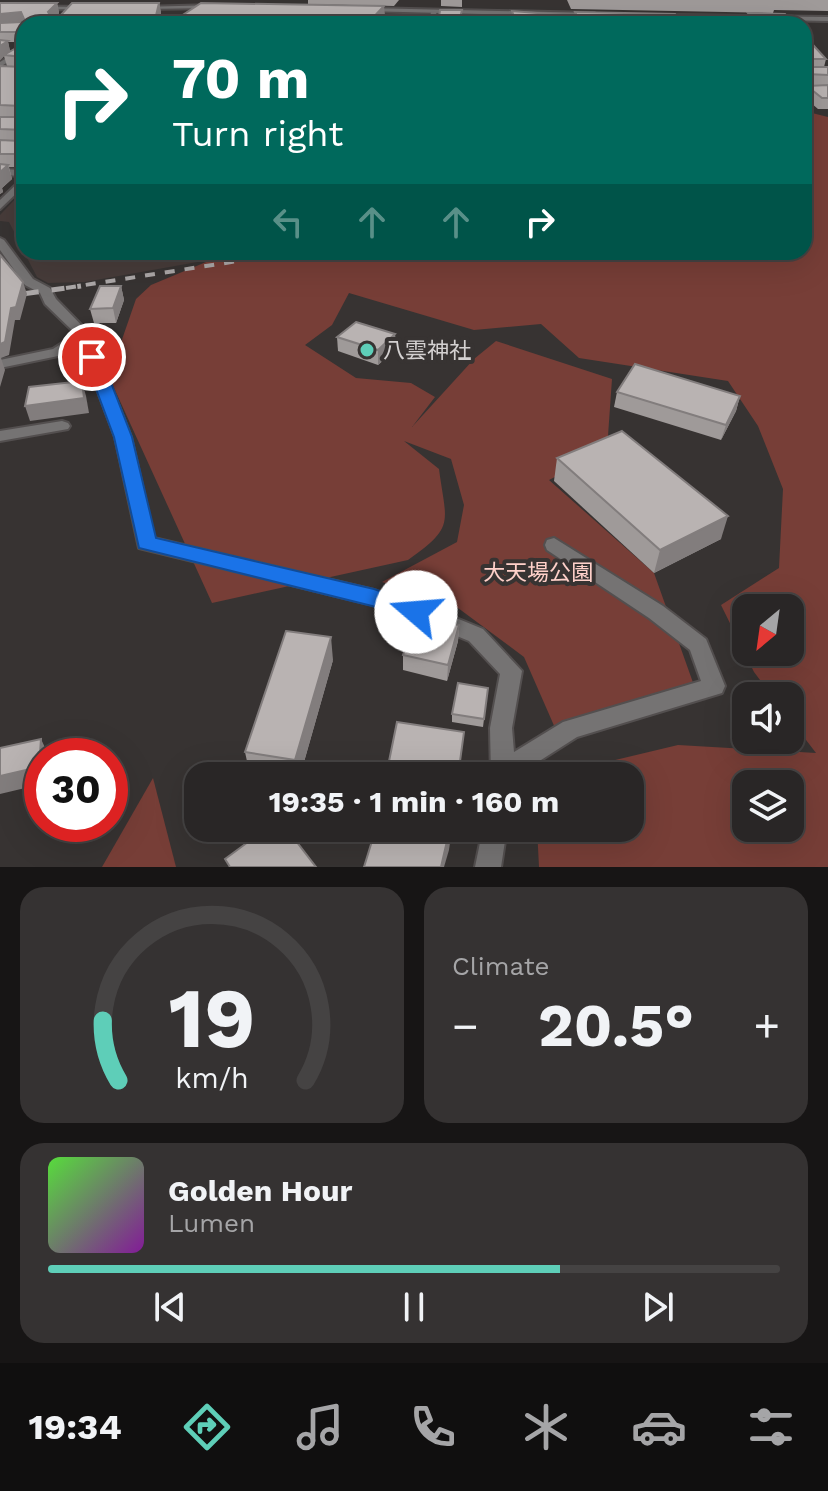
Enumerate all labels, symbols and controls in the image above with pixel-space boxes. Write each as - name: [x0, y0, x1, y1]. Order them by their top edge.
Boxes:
- text: 70 m: [172, 46, 309, 112]
- icon: right: [40, 48, 144, 152]
- text: Turn right: [172, 113, 343, 155]
- icon: left: [266, 200, 310, 244]
- icon: ahead: [350, 200, 394, 244]
- icon: ahead: [434, 200, 478, 244]
- icon: right: [518, 200, 562, 244]
- pin: [58, 323, 126, 391]
- icon: arrive: [70, 335, 114, 379]
- place label: 八雲神社: [383, 338, 471, 363]
- marker: 八雲神社: [358, 341, 376, 359]
- park label: 大天場公園: [483, 560, 593, 585]
- position arrow: [374, 570, 458, 654]
- north arrow: [732, 594, 804, 666]
- map controls: [732, 594, 804, 842]
- button: sound: [732, 682, 804, 754]
- speed limit sign: 30: [24, 738, 128, 842]
- button: layers: [732, 770, 804, 842]
- text: 19:35 · 1 min · 160 m: [269, 784, 559, 819]
- text: Climate: [452, 951, 550, 981]
- text: 19: [168, 970, 256, 1067]
- text: 20.5°: [538, 990, 694, 1061]
- text: −: [452, 1000, 479, 1052]
- text: +: [753, 1000, 780, 1052]
- text: km/h: [175, 1061, 249, 1095]
- text: Golden Hour: [168, 1173, 352, 1208]
- text: Lumen: [168, 1208, 255, 1238]
- icon: previous: [148, 1285, 192, 1329]
- icon: pause: [392, 1285, 436, 1329]
- icon: next: [636, 1285, 680, 1329]
- icon: directions: [179, 1399, 235, 1455]
- icon: music: [292, 1399, 348, 1455]
- icon: phone: [405, 1399, 461, 1455]
- icon: climate: [518, 1399, 574, 1455]
- icon: car: [631, 1399, 687, 1455]
- icon: filters: [743, 1399, 799, 1455]
- text: 19:34: [28, 1406, 122, 1448]

